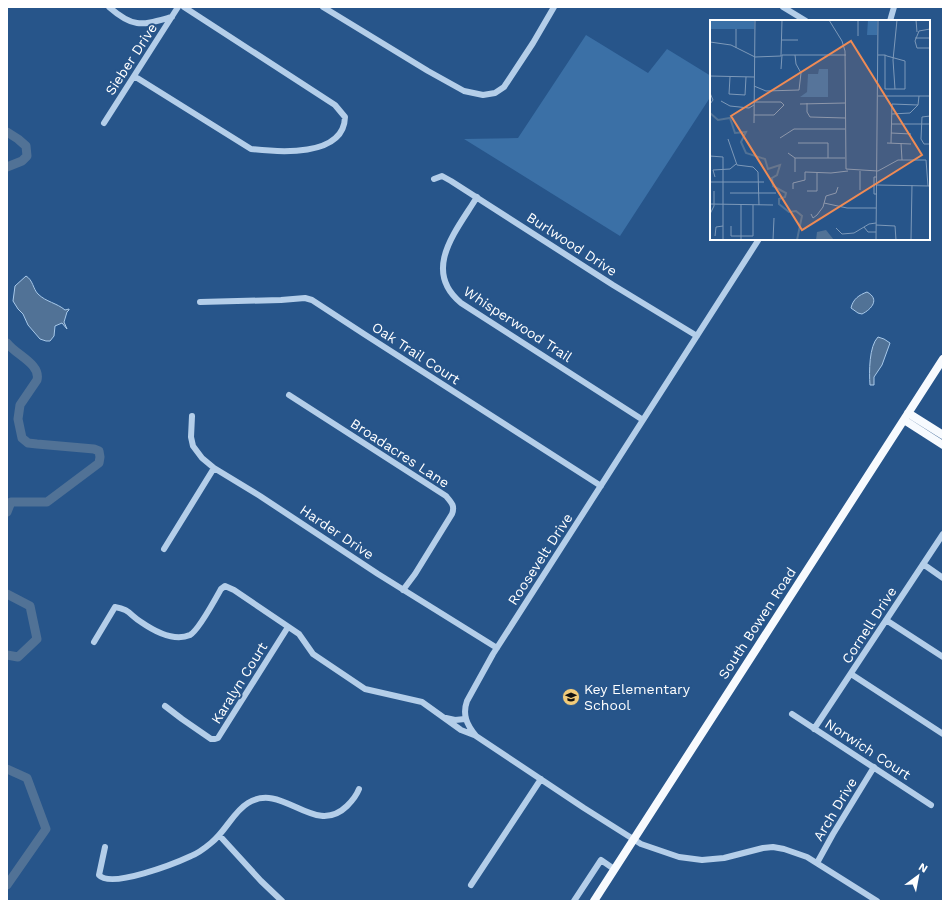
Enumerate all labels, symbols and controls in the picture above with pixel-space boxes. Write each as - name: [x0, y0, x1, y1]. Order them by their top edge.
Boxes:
- street label: Sieber Drive: [102, 20, 160, 98]
- inset map: [710, 20, 930, 240]
- street label: Burlwood Drive: [524, 209, 620, 279]
- street label: Whisperwood Trail: [461, 283, 576, 365]
- street label: Oak Trail Court: [369, 319, 463, 387]
- street label: Broadacres Lane: [348, 415, 452, 491]
- street label: Harder Drive: [297, 501, 377, 563]
- street label: Roosevelt Drive: [504, 510, 576, 608]
- street label: South Bowen Road: [715, 564, 799, 682]
- street label: Cornell Drive: [838, 584, 900, 666]
- street label: Karalyn Court: [208, 639, 270, 727]
- place label: Key Elementary School: [584, 681, 691, 713]
- school or university icon: Key Elementary School: [561, 687, 581, 707]
- street label: Norwich Court: [822, 715, 914, 783]
- street label: Arch Drive: [810, 775, 860, 843]
- north arrow: [898, 856, 938, 896]
- text: N: [916, 860, 930, 876]

